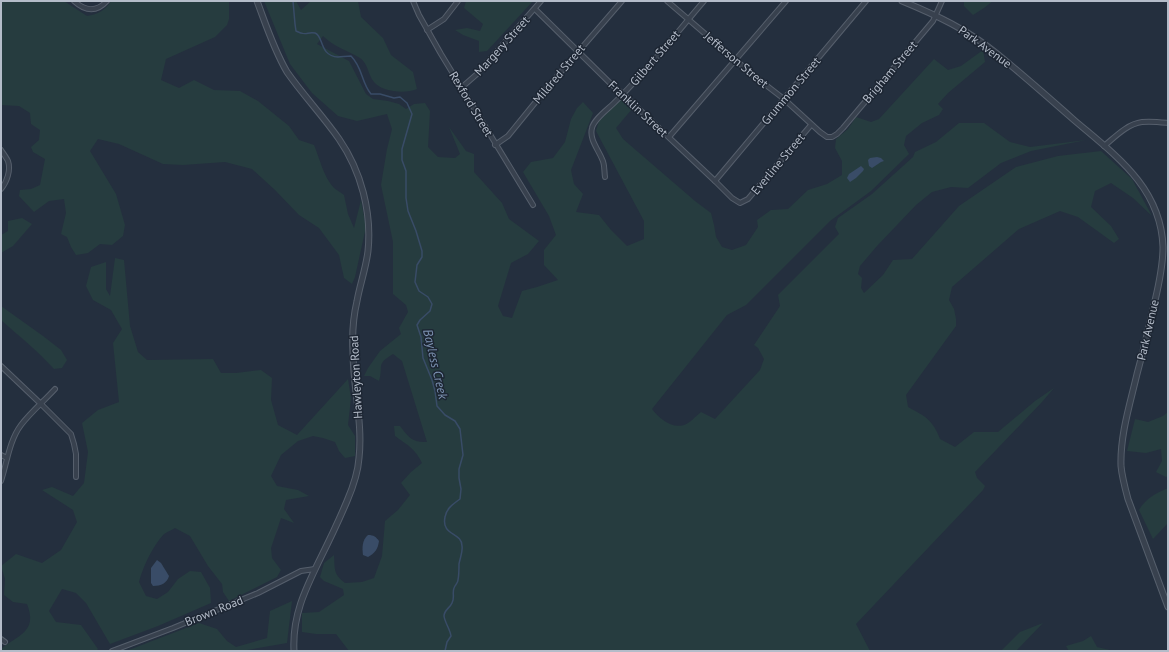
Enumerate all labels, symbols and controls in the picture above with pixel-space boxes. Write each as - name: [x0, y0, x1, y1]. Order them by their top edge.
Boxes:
- street label: Margery Street: [471, 13, 532, 79]
- street label: Park Avenue: [956, 22, 1015, 71]
- street label: Gilbert Street: [626, 27, 683, 89]
- street label: Jefferson Street: [700, 28, 771, 91]
- street label: Brigham Street: [859, 37, 920, 106]
- street label: Mildred Street: [529, 41, 588, 107]
- street label: Grummon Street: [758, 54, 823, 128]
- street label: Rexford Street: [446, 69, 497, 139]
- street label: Franklin Street: [606, 77, 671, 140]
- street label: Everline Street: [748, 130, 808, 197]
- street label: Park Avenue: [1133, 298, 1162, 362]
- water label: Bayless Creek: [419, 327, 452, 402]
- street label: Hawleyton Road: [346, 335, 365, 419]
- street label: Brown Road: [183, 592, 245, 629]

